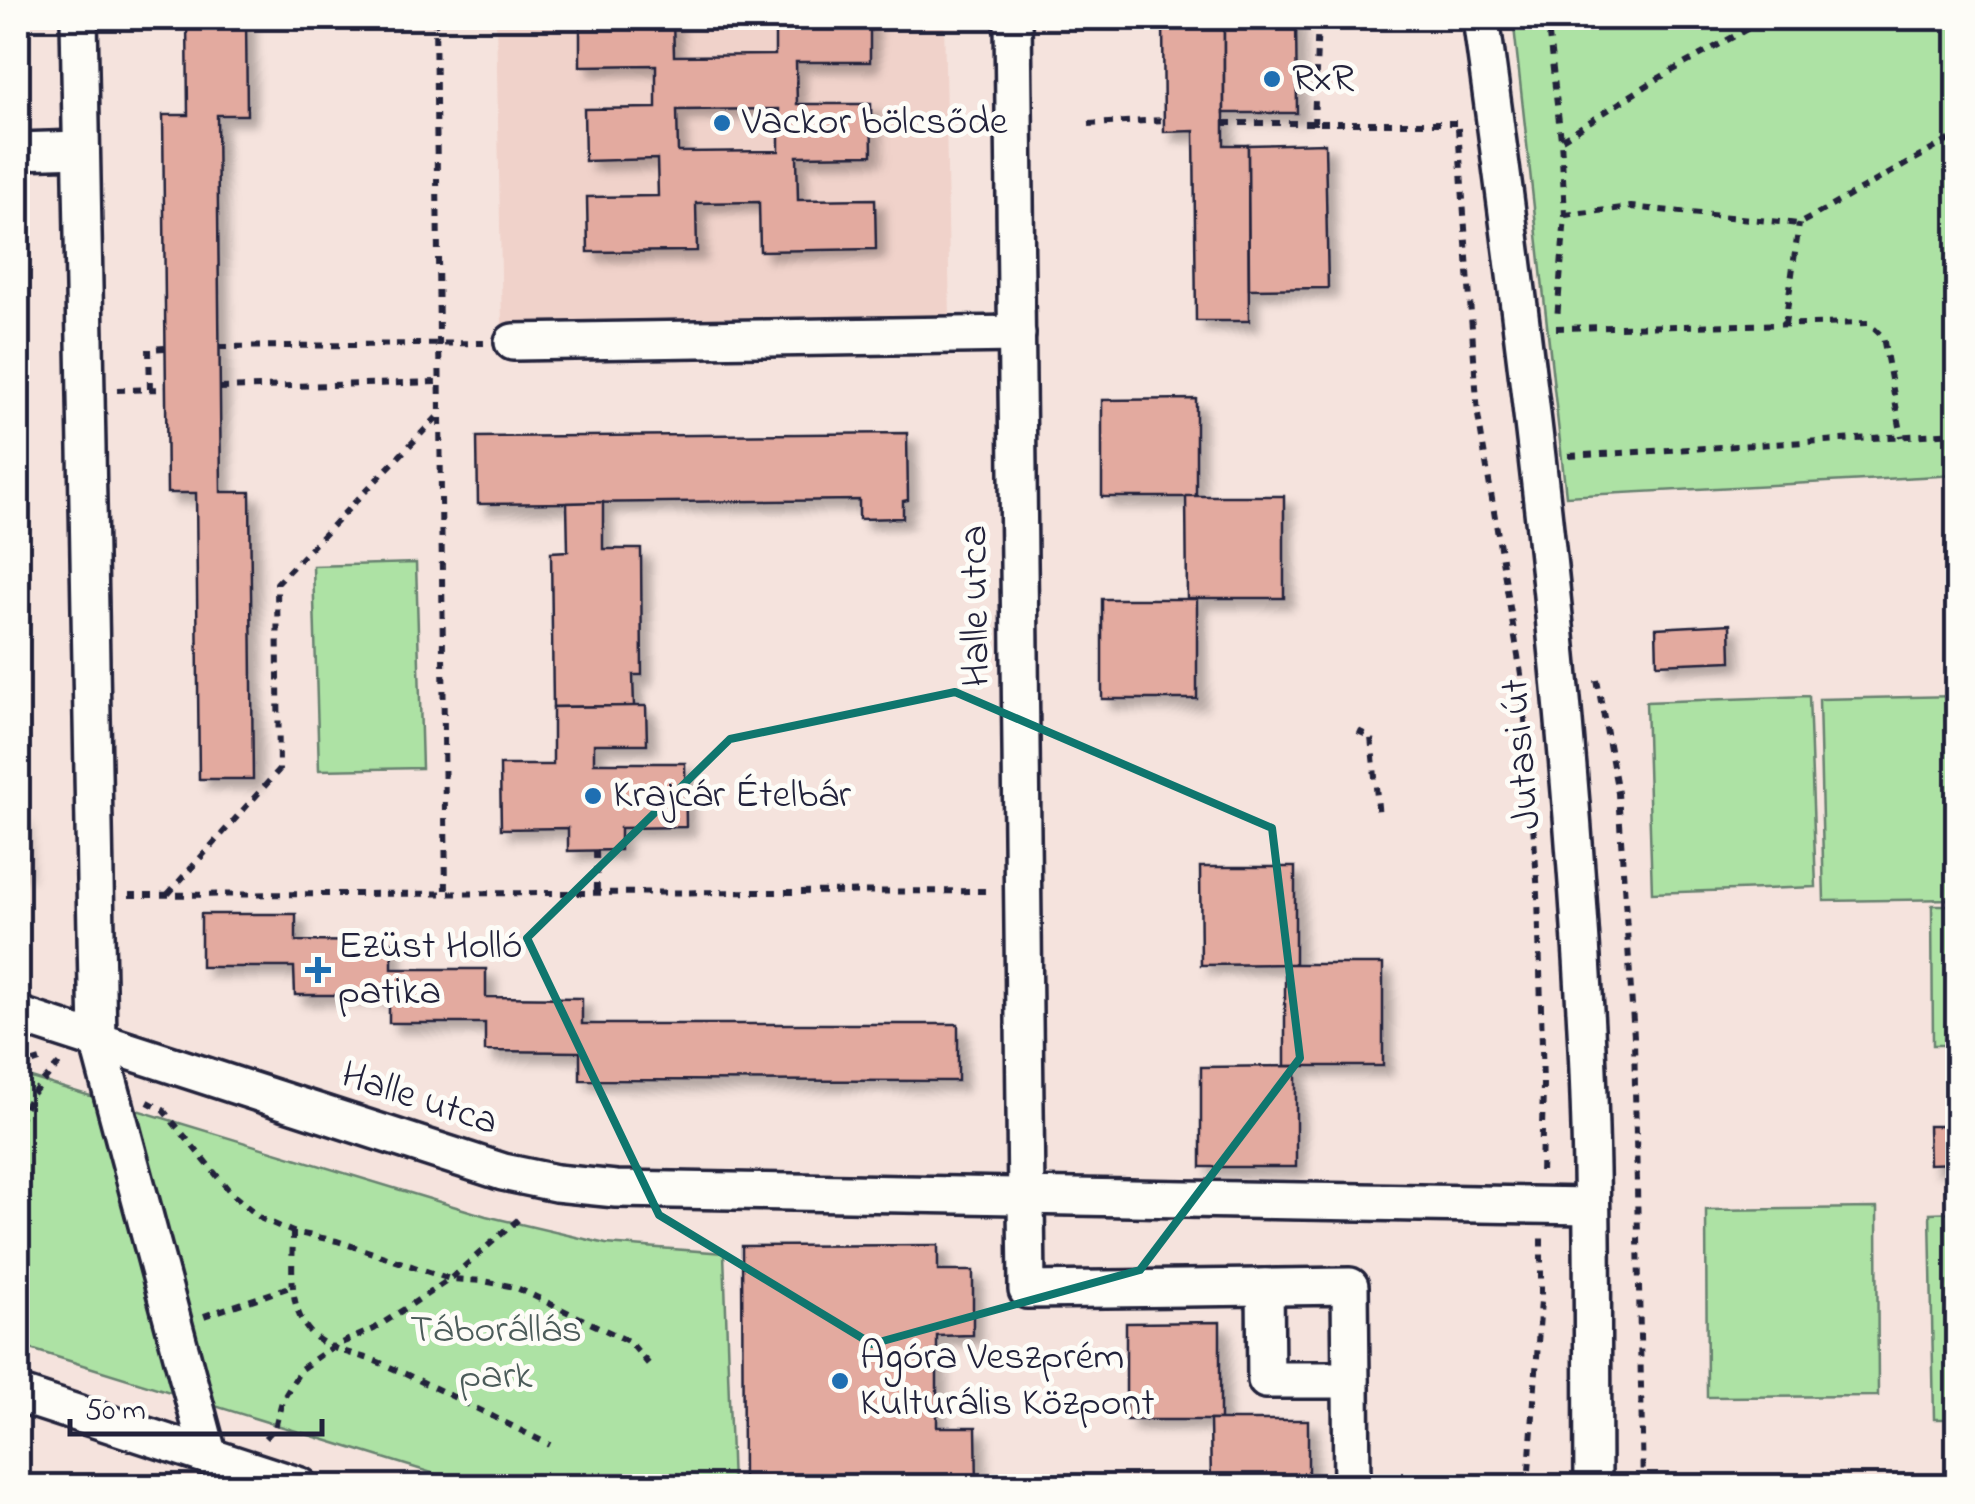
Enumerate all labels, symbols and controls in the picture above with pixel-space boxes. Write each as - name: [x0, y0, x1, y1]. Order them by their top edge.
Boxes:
- place label: RxR: [1292, 50, 1355, 109]
- marker: RxR: [1261, 68, 1283, 90]
- place label: Vackor bölcsőde: [741, 94, 1008, 153]
- marker: Vackor bölcsőde: [711, 112, 733, 134]
- street label: Halle utca: [946, 525, 1008, 687]
- street label: Jutasi út: [1487, 676, 1559, 832]
- place label: Krajcár Ételbár: [613, 767, 851, 826]
- marker: Krajcár Ételbár: [582, 785, 604, 807]
- place label: Ezüst Holló patika: [338, 918, 523, 1023]
- marker: Ezüst Holló patika: [307, 959, 329, 981]
- street label: Halle utca: [333, 1047, 505, 1153]
- park label: Táborállás park: [410, 1302, 582, 1407]
- place label: Agóra Veszprém Kulturális Központ: [860, 1329, 1155, 1434]
- marker: Agóra Veszprém Kulturális Központ: [829, 1370, 851, 1392]
- scale bar: [70, 1374, 322, 1436]
- text: 50 m: [85, 1390, 146, 1434]

